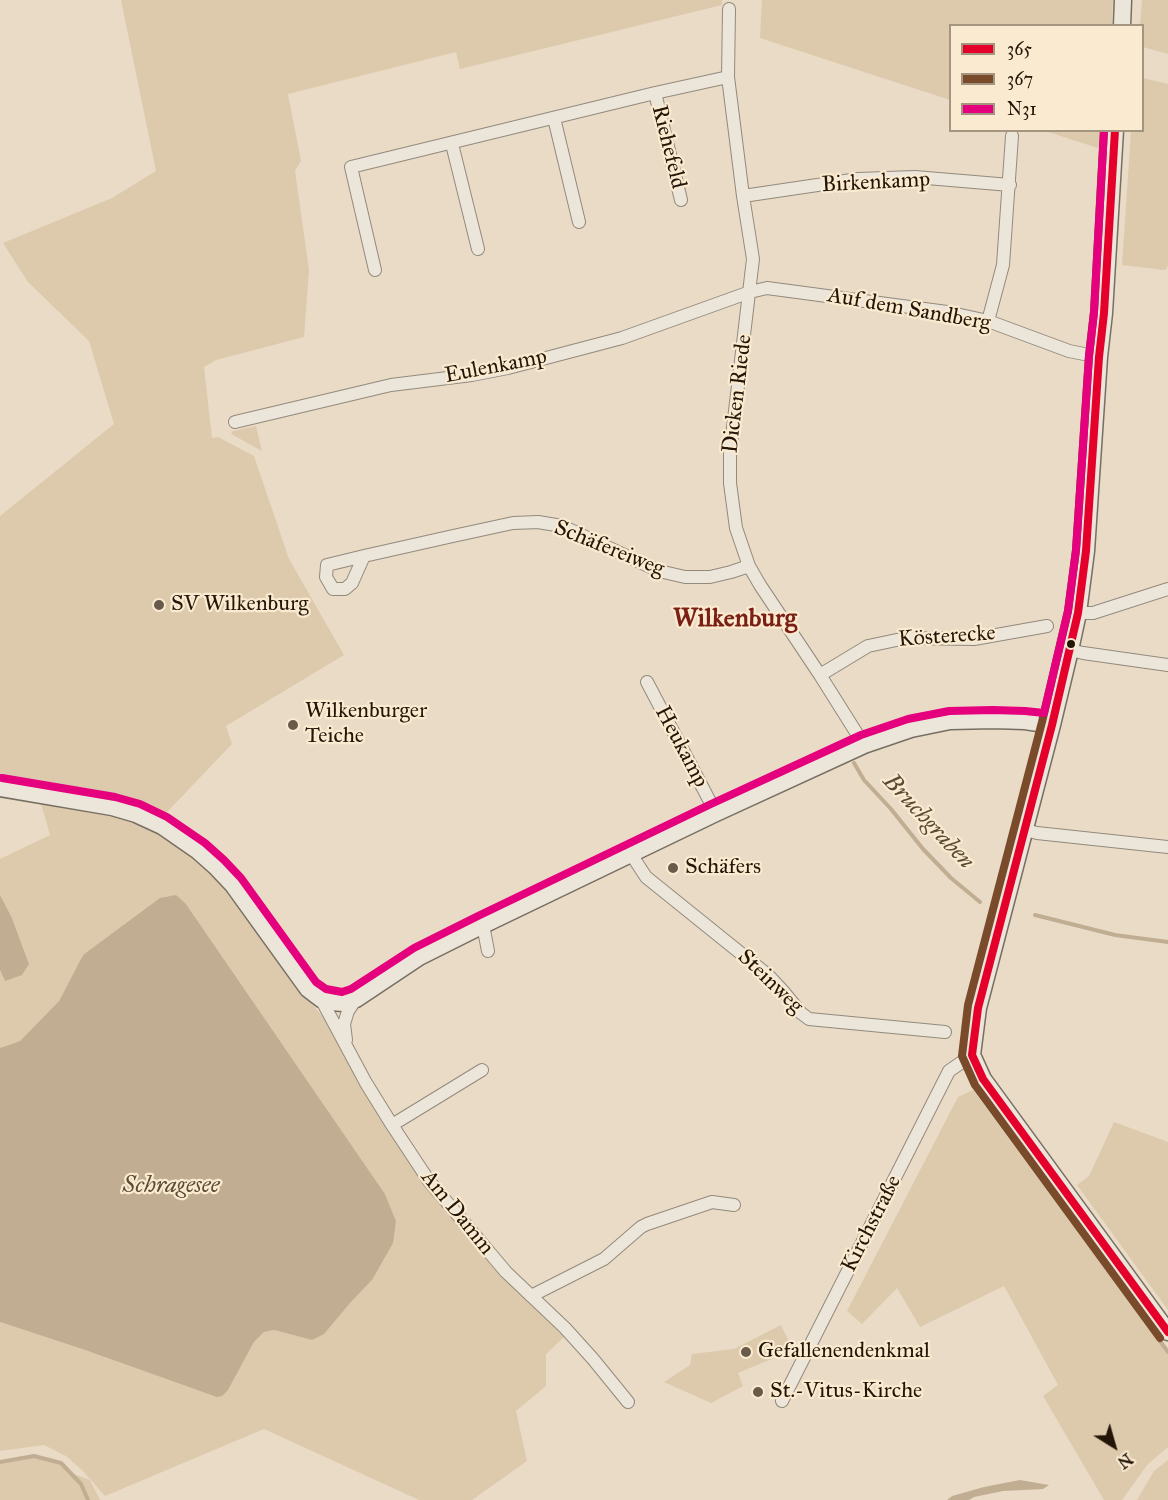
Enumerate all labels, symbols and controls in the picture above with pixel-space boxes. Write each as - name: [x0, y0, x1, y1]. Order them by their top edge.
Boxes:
- legend: [949, 24, 1144, 132]
- text: 365: [1007, 38, 1032, 60]
- text: 367: [1007, 68, 1033, 90]
- text: N31: [1007, 98, 1037, 120]
- street label: Riehefeld: [645, 102, 691, 192]
- street label: Birkenkamp: [821, 167, 931, 199]
- street label: Auf dem Sandberg: [825, 283, 993, 337]
- street label: Dicken Riede: [718, 333, 758, 455]
- street label: Eulenkamp: [443, 344, 549, 390]
- street label: Schäfereiweg: [550, 515, 668, 583]
- place label: SV Wilkenburg: [171, 592, 308, 618]
- marker: SV Wilkenburg: [152, 598, 166, 612]
- district label: Wilkenburg: [673, 604, 797, 636]
- street label: Kösterecke: [898, 620, 996, 654]
- unlabelled marker: [1065, 638, 1077, 650]
- place label: Wilkenburger Teiche: [305, 699, 427, 750]
- street label: Heukamp: [649, 702, 713, 792]
- marker: Wilkenburger Teiche: [286, 718, 300, 732]
- water label: Bruchgraben: [876, 768, 980, 876]
- place label: Schäfers: [685, 855, 761, 881]
- marker: Schäfers: [666, 861, 680, 875]
- street label: Steinweg: [732, 944, 808, 1020]
- street label: Am Damm: [415, 1165, 499, 1261]
- street label: Kirchstraße: [836, 1171, 908, 1277]
- water label: Schragesee: [122, 1172, 220, 1200]
- place label: Gefallenendenkmal: [758, 1339, 930, 1365]
- marker: Gefallenendenkmal: [739, 1345, 753, 1359]
- place label: St.-Vitus-Kirche: [770, 1379, 922, 1405]
- marker: St.-Vitus-Kirche: [751, 1385, 765, 1399]
- north arrow: [1084, 1416, 1144, 1476]
- text: N: [1114, 1449, 1136, 1472]

